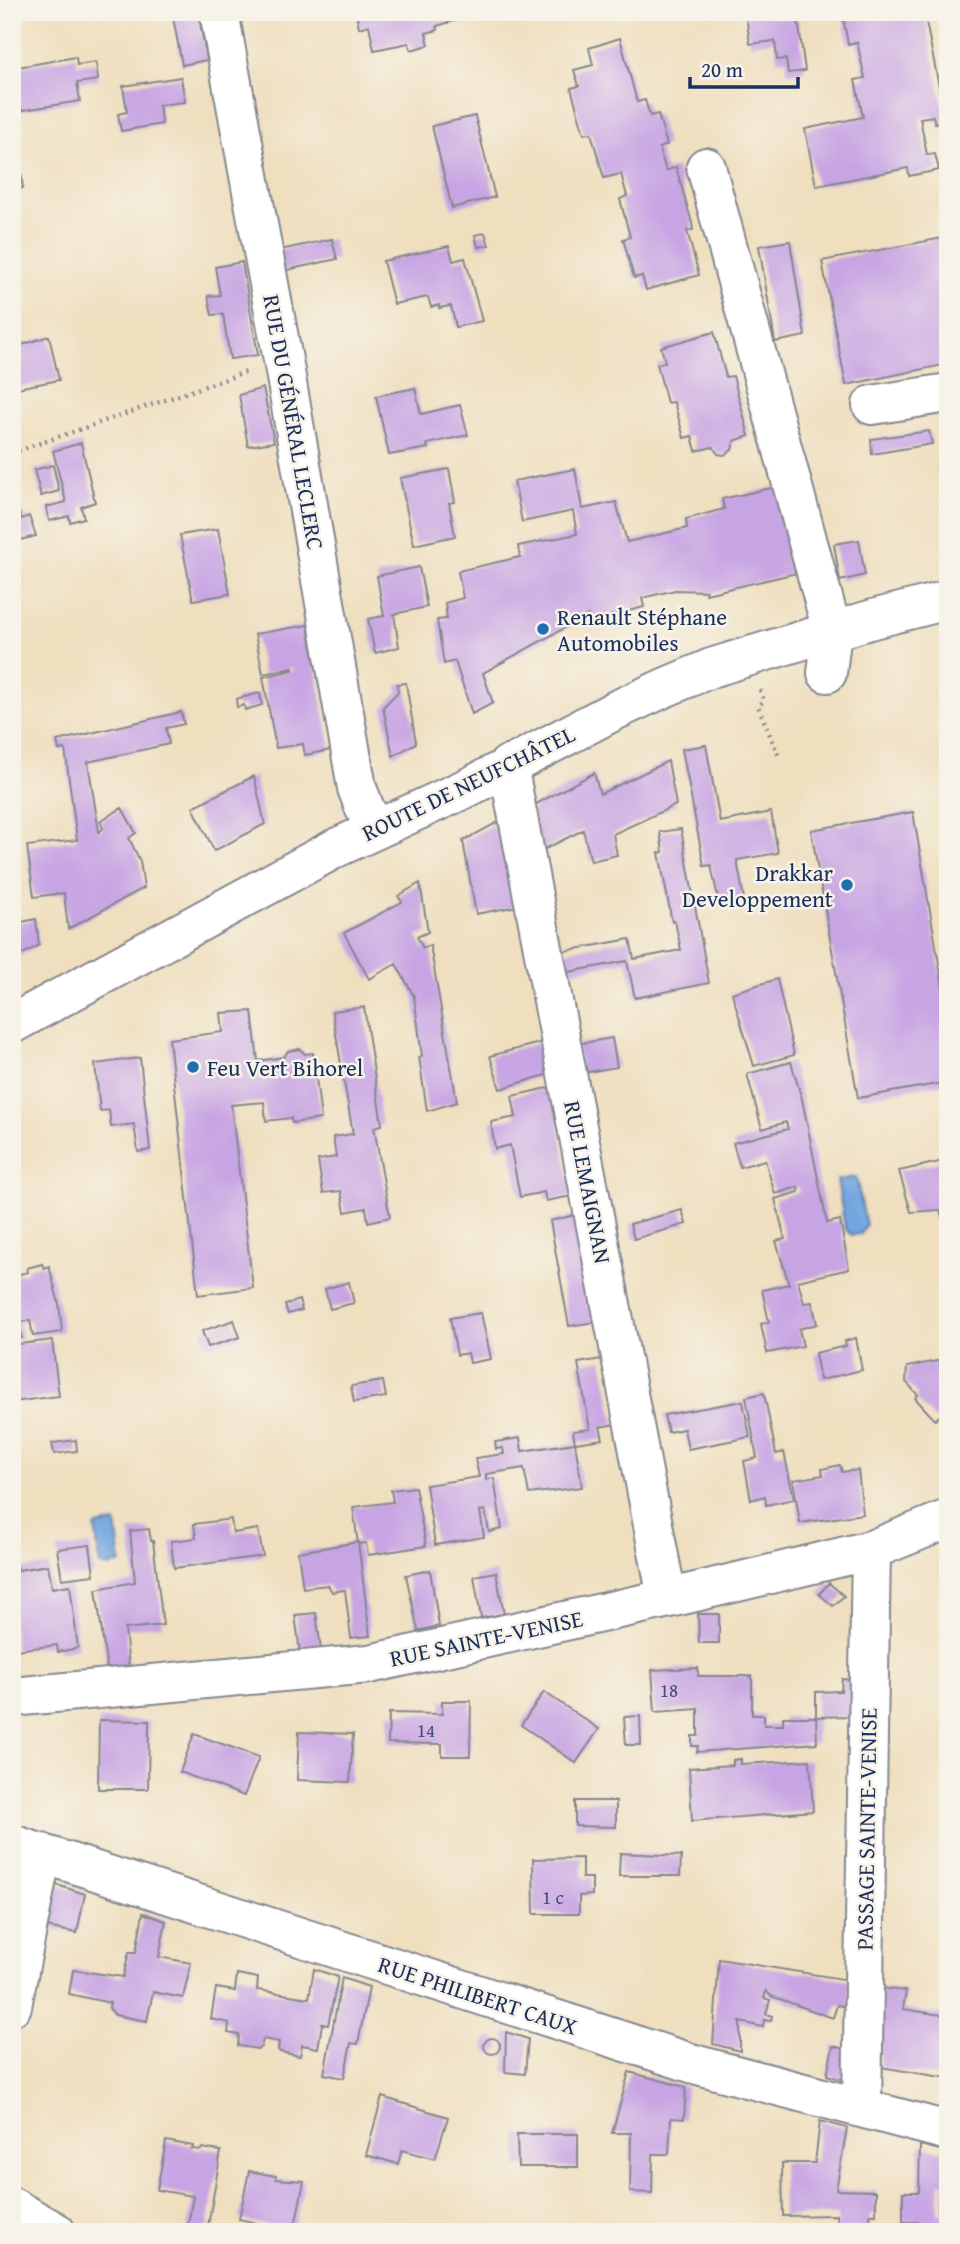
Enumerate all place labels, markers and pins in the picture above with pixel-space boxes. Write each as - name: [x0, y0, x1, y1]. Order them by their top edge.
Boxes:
- place label: Renault Stéphane Automobiles: [557, 600, 727, 659]
- marker: Renault Stéphane Automobiles: [535, 621, 551, 637]
- place label: Drakkar Developpement: [682, 856, 834, 915]
- marker: Drakkar Developpement: [839, 877, 855, 893]
- place label: Feu Vert Bihorel: [207, 1051, 363, 1084]
- marker: Feu Vert Bihorel: [185, 1059, 201, 1075]

